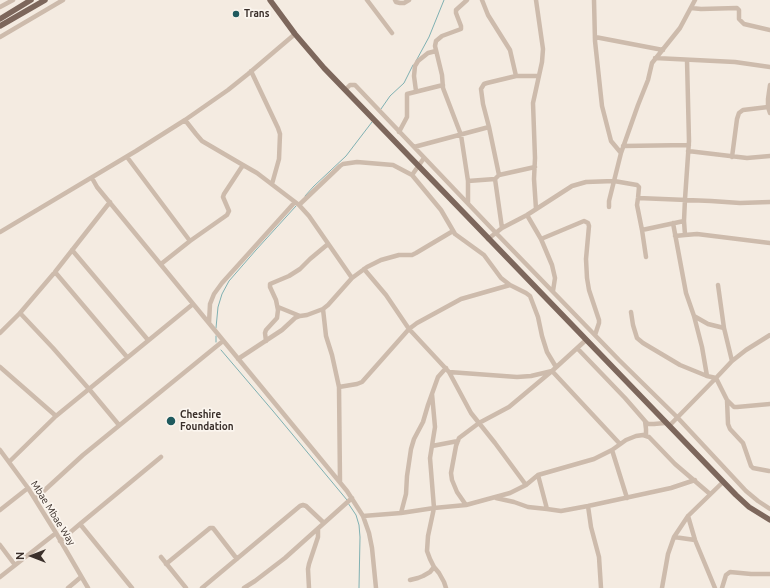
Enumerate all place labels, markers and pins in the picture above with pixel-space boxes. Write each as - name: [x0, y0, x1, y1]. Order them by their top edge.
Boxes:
- place label: Trans: [244, 8, 269, 20]
- marker: Trans: [231, 9, 241, 19]
- place label: Cheshire Foundation: [180, 409, 234, 432]
- marker: Cheshire Foundation: [165, 415, 177, 427]

